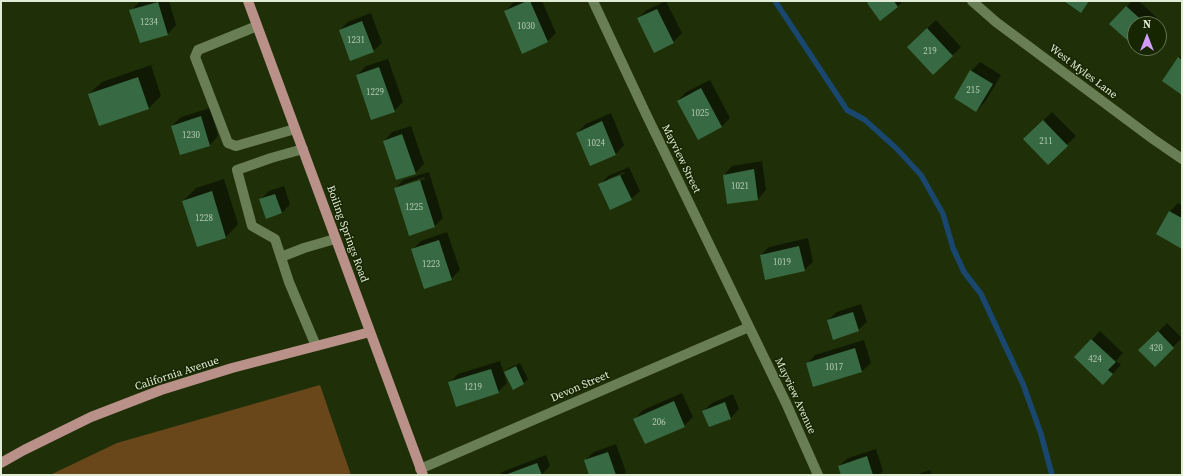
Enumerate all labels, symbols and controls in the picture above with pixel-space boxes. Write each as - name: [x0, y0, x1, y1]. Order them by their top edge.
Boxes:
- north arrow: [1127, 16, 1167, 56]
- text: N: [1143, 17, 1151, 32]
- house number: 1234: [140, 18, 158, 28]
- house number: 1030: [517, 22, 535, 32]
- house number: 1231: [347, 36, 365, 46]
- street label: West Myles Lane: [1046, 42, 1120, 102]
- house number: 219: [923, 47, 937, 57]
- house number: 215: [966, 86, 980, 96]
- house number: 1229: [366, 88, 384, 98]
- house number: 1025: [691, 109, 709, 119]
- street label: Mayview Street: [659, 123, 703, 195]
- house number: 1230: [182, 131, 200, 141]
- house number: 211: [1039, 137, 1053, 147]
- house number: 1024: [587, 139, 605, 149]
- house number: 1021: [731, 182, 749, 192]
- street label: Boiling Springs Road: [323, 184, 371, 284]
- house number: 1225: [405, 203, 423, 213]
- house number: 1228: [195, 214, 213, 224]
- house number: 1019: [773, 258, 791, 268]
- house number: 1223: [422, 260, 440, 270]
- house number: 420: [1149, 344, 1163, 354]
- street label: California Avenue: [133, 354, 221, 394]
- house number: 424: [1088, 355, 1102, 365]
- street label: Mayview Avenue: [772, 356, 818, 436]
- house number: 1017: [825, 363, 843, 373]
- street label: Devon Street: [549, 369, 611, 405]
- house number: 1219: [464, 383, 482, 393]
- house number: 206: [652, 418, 666, 428]

